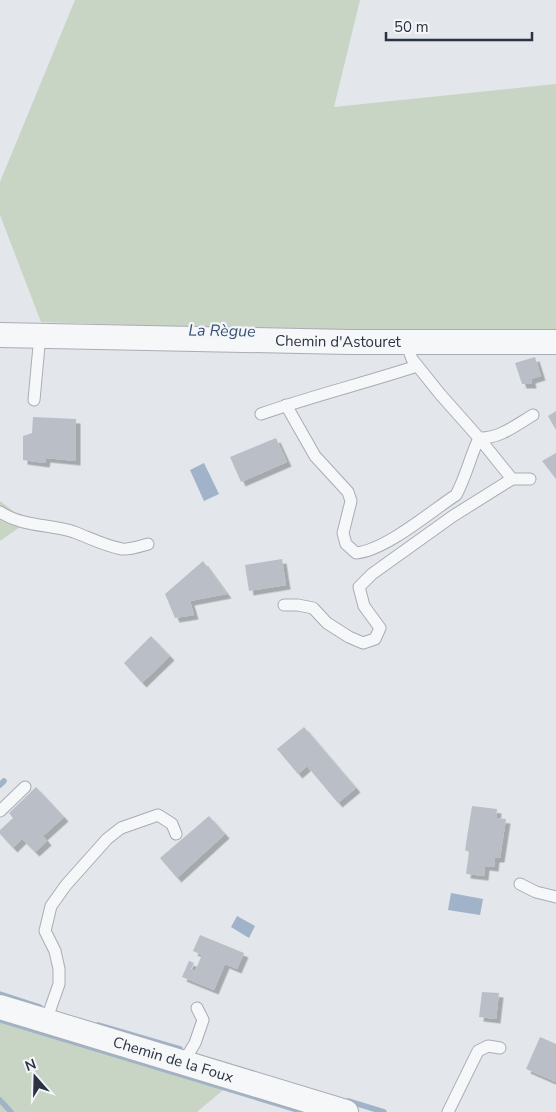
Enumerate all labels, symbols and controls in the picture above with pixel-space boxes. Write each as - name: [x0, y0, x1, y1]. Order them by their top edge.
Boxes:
- scale bar: [386, 10, 532, 42]
- text: 50 m: [394, 17, 429, 37]
- water label: La Règue: [188, 319, 256, 343]
- street label: Chemin d'Astouret: [275, 331, 402, 352]
- street label: Chemin de la Foux: [111, 1032, 236, 1087]
- north arrow: [10, 1052, 60, 1102]
- text: N: [23, 1055, 39, 1076]

